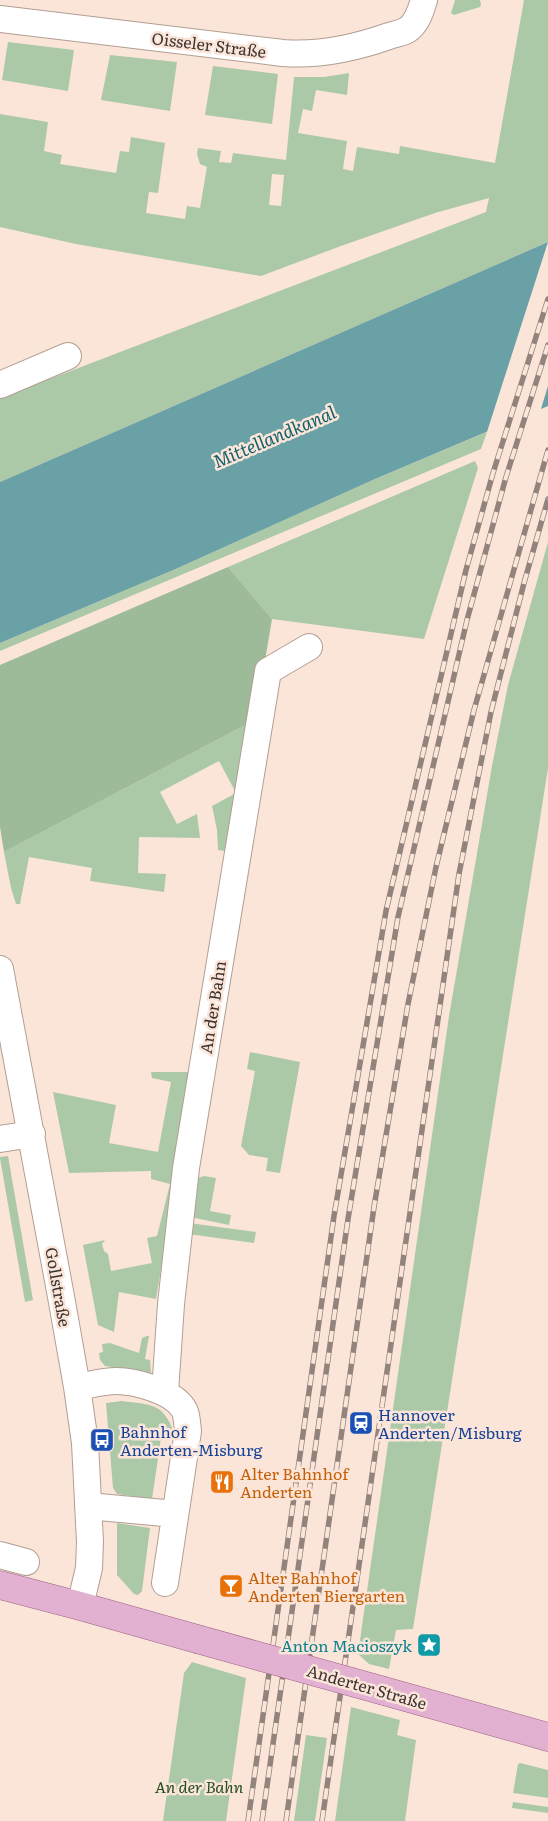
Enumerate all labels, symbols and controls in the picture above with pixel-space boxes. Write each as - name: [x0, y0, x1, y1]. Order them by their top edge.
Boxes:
- street label: Oisseler Straße: [150, 25, 268, 63]
- water label: Mittellandkanal: [208, 398, 340, 474]
- street label: An der Bahn: [193, 958, 231, 1055]
- street label: Gollstraße: [40, 1245, 78, 1329]
- place label: Hannover Anderten/Misburg: [378, 1402, 522, 1444]
- station icon: Hannover Anderten/Misburg: [348, 1410, 374, 1436]
- place label: Bahnhof Anderten-Misburg: [120, 1419, 263, 1461]
- bus stop icon: Bahnhof Anderten-Misburg: [89, 1427, 115, 1453]
- place label: Alter Bahnhof Anderten: [240, 1461, 350, 1503]
- restaurant icon: Alter Bahnhof Anderten: [209, 1469, 235, 1495]
- place label: Alter Bahnhof Anderten Biergarten: [248, 1565, 406, 1607]
- bar icon: Alter Bahnhof Anderten Biergarten: [218, 1573, 244, 1599]
- place icon: Anton Macioszyk: [416, 1632, 442, 1658]
- place label: Anton Macioszyk: [281, 1633, 412, 1657]
- street label: Anderter Straße: [304, 1657, 430, 1715]
- park label: An der Bahn: [155, 1774, 244, 1798]

